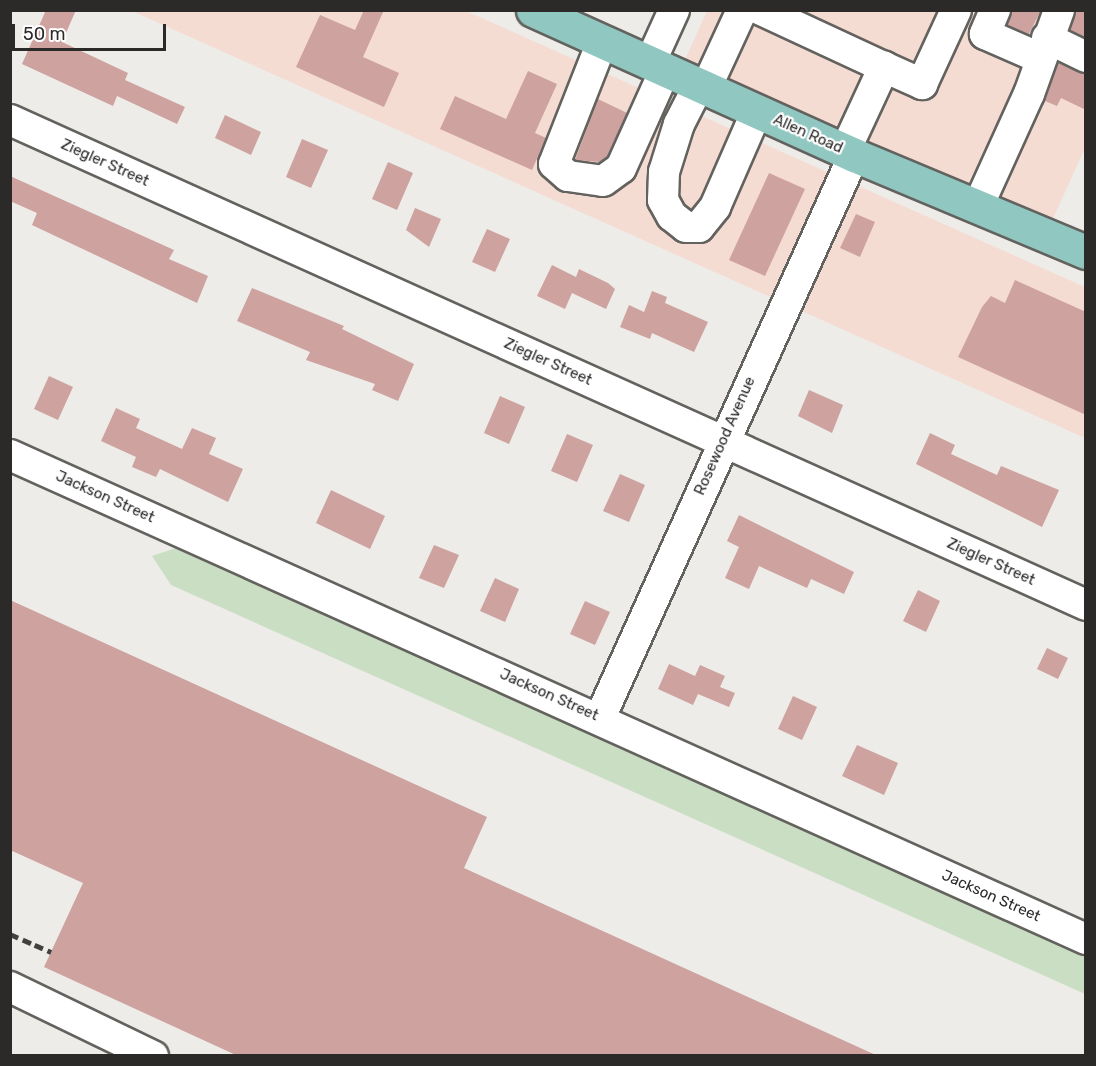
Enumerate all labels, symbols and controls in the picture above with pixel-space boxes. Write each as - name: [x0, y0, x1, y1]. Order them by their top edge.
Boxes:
- scale bar: [15, 12, 170, 50]
- text: 50 m: [23, 23, 66, 45]
- street label: Allen Road: [771, 111, 845, 157]
- street label: Ziegler Street: [58, 136, 152, 190]
- street label: Ziegler Street: [501, 335, 595, 389]
- street label: Rosewood Avenue: [691, 374, 759, 498]
- street label: Jackson Street: [53, 467, 157, 527]
- street label: Ziegler Street: [944, 535, 1038, 589]
- street label: Jackson Street: [497, 665, 601, 725]
- street label: Jackson Street: [939, 866, 1043, 926]

